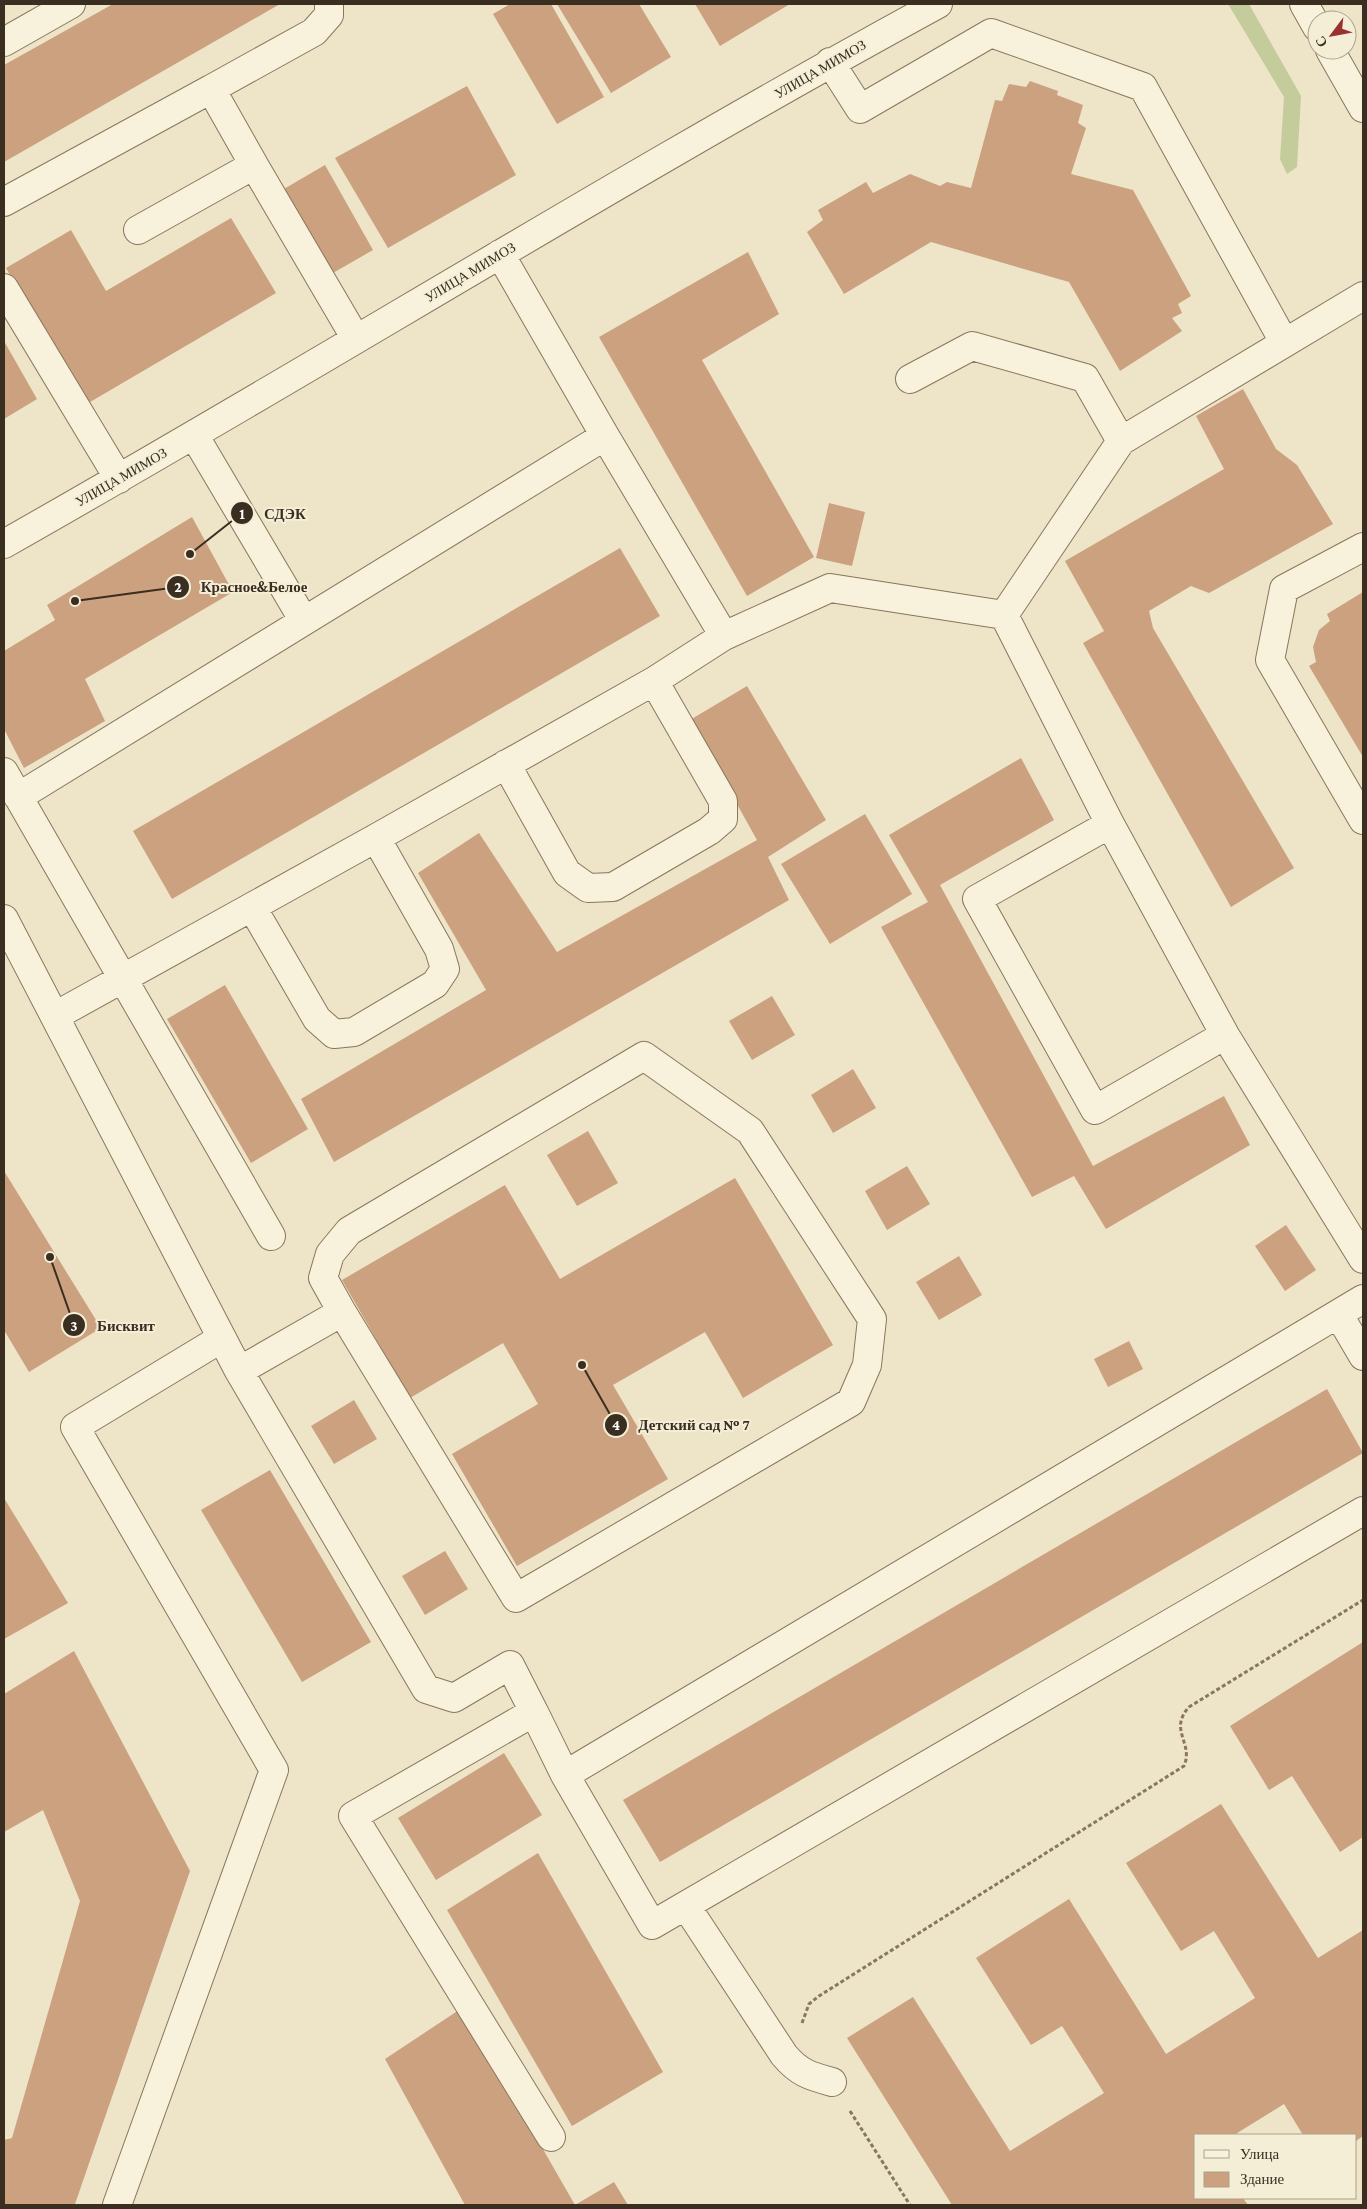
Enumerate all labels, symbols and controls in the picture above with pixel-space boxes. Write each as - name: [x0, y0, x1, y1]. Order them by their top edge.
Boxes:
- north arrow: [1307, 10, 1357, 60]
- text: С: [1312, 33, 1330, 50]
- street label: УЛИЦА МИМОЗ: [771, 36, 869, 102]
- street label: УЛИЦА МИМОЗ: [422, 239, 518, 305]
- street label: УЛИЦА МИМОЗ: [72, 444, 170, 510]
- callout: СДЭК: [229, 498, 316, 528]
- text: 1: [239, 506, 245, 522]
- text: СДЭК: [264, 506, 306, 522]
- callout: Красное&Белое: [165, 572, 317, 602]
- text: 2: [174, 579, 182, 595]
- text: Красное&Белое: [201, 579, 308, 595]
- callout: Бисквит: [62, 1310, 165, 1340]
- text: 3: [70, 1318, 78, 1334]
- text: Бисквит: [97, 1318, 156, 1334]
- callout: Детский сад № 7: [603, 1410, 760, 1440]
- text: 4: [612, 1417, 620, 1433]
- text: Детский сад № 7: [638, 1417, 750, 1433]
- legend: [1194, 2134, 1357, 2199]
- text: Улица: [1240, 2146, 1279, 2162]
- text: Здание: [1240, 2171, 1284, 2187]

